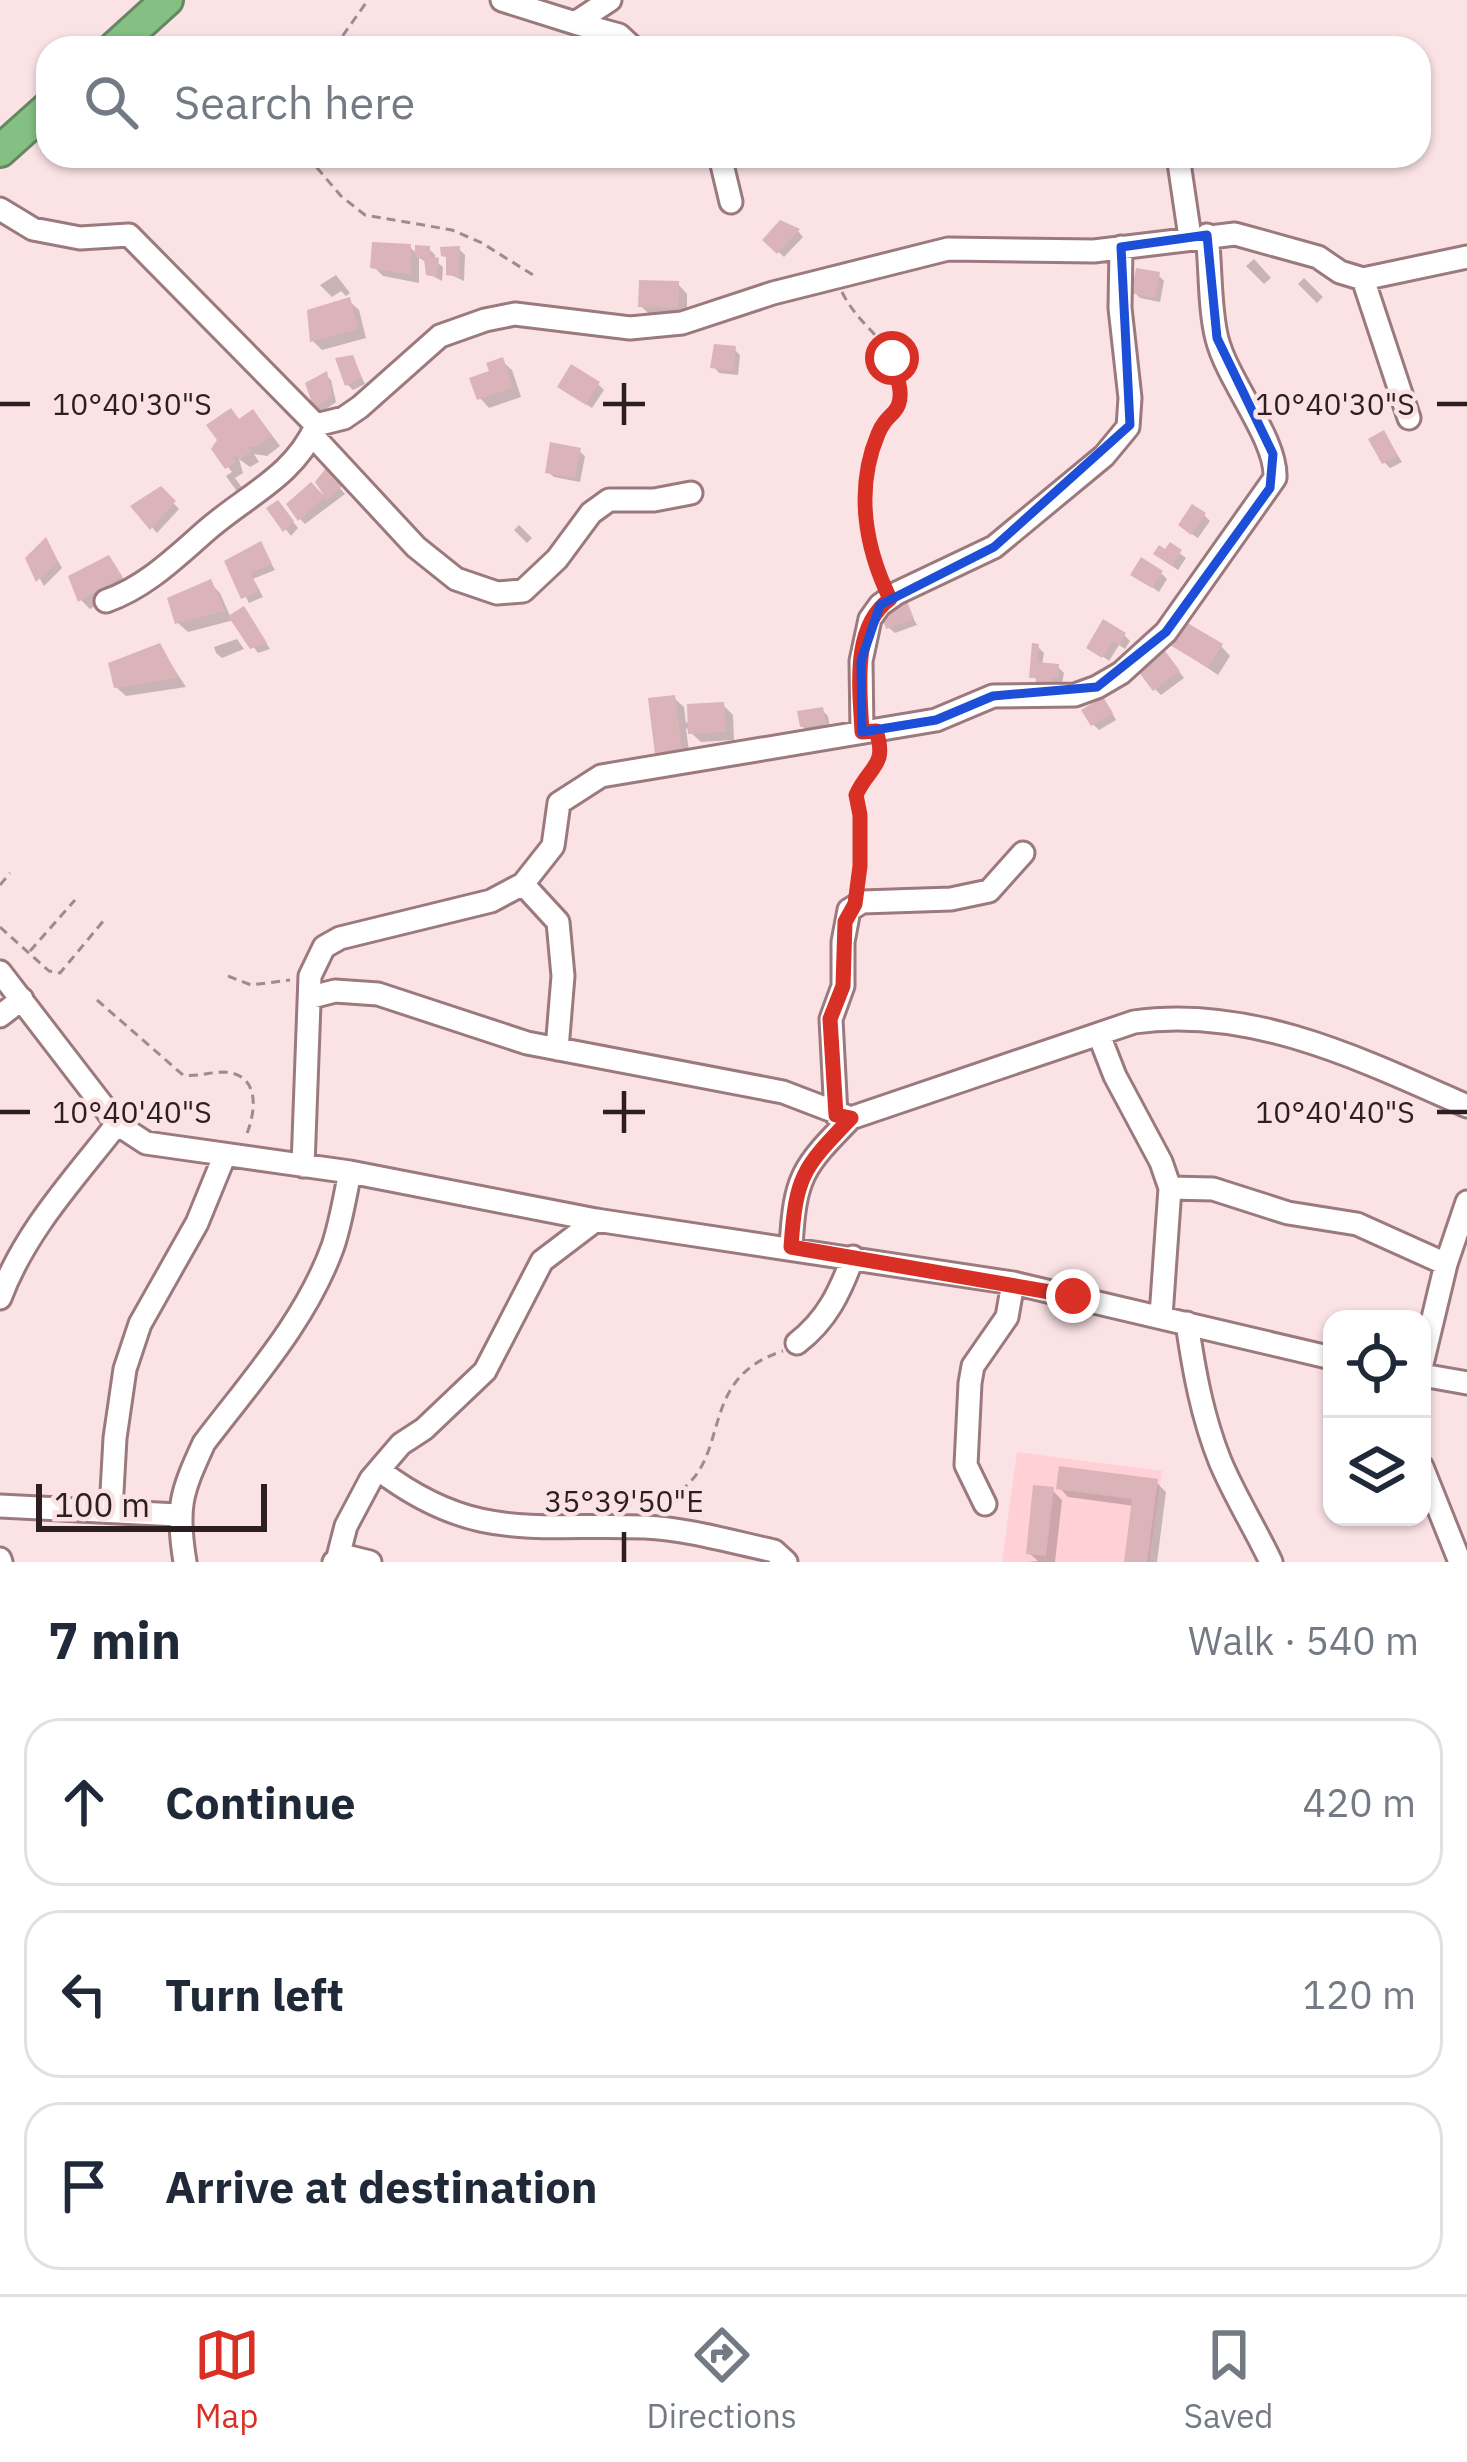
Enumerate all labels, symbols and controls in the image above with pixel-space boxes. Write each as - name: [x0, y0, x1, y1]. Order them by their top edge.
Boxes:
- search box: [36, 36, 1431, 168]
- icon: search: [78, 69, 144, 135]
- text: Search here: [174, 73, 415, 131]
- route start: [865, 331, 919, 385]
- text: 10°40'30"S: [52, 384, 212, 423]
- text: 10°40'30"S: [1255, 384, 1415, 423]
- text: 10°40'40"S: [52, 1092, 212, 1131]
- text: 10°40'40"S: [1255, 1092, 1415, 1131]
- route end: [1046, 1269, 1100, 1323]
- map controls: [1323, 1310, 1431, 1526]
- button: locate: [1323, 1310, 1431, 1418]
- button: layers: [1323, 1418, 1431, 1526]
- scale bar: [36, 1478, 267, 1531]
- text: 35°39'50"E: [544, 1481, 704, 1520]
- text: 100 m: [54, 1483, 150, 1526]
- text: 7 min: [48, 1607, 181, 1673]
- text: Walk · 540 m: [1188, 1615, 1419, 1666]
- icon: ahead: [51, 1769, 117, 1835]
- text: Continue: [165, 1773, 356, 1831]
- text: 420 m: [1303, 1777, 1416, 1828]
- icon: left: [51, 1961, 117, 2027]
- text: Turn left: [165, 1965, 344, 2023]
- text: 120 m: [1303, 1969, 1416, 2020]
- icon: arrive: [51, 2153, 117, 2219]
- text: Arrive at destination: [165, 2157, 598, 2215]
- tab: Map: [194, 2322, 260, 2437]
- tab: Directions: [647, 2322, 797, 2437]
- tab: Saved: [1184, 2322, 1273, 2437]

